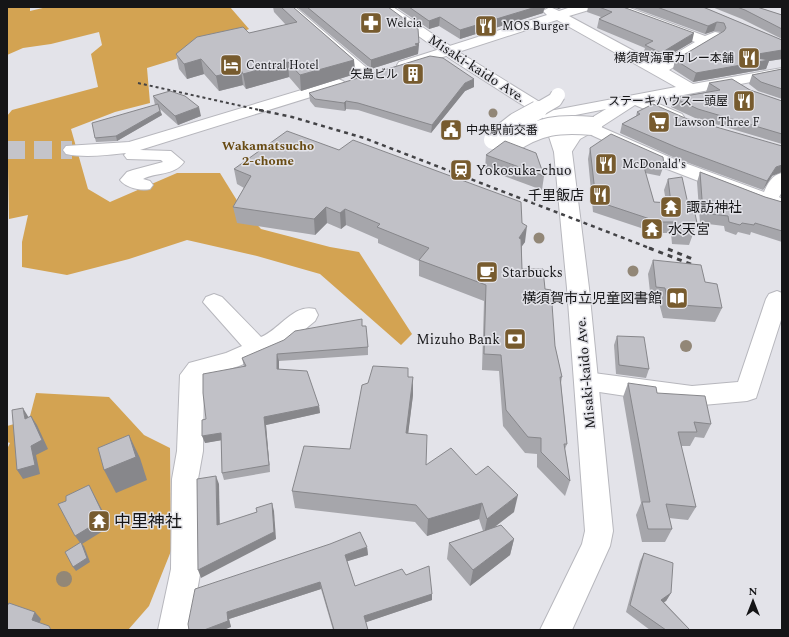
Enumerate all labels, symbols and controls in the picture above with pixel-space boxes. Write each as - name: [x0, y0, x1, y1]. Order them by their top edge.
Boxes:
- pharmacy icon: Welcia: [358, 10, 384, 36]
- restaurant icon: MOS Burger: [473, 13, 499, 39]
- place label: Welcia: [386, 14, 422, 33]
- place label: MOS Burger: [502, 17, 569, 36]
- street label: Misaki-kaido Ave.: [424, 29, 530, 108]
- restaurant icon: 横須賀海軍カレー本舗: [736, 45, 762, 71]
- place label: 横須賀海軍カレー本舗: [614, 49, 734, 68]
- hotel icon: Central Hotel: [218, 52, 244, 78]
- place label: Central Hotel: [246, 56, 319, 75]
- building icon: 矢島ビル: [400, 61, 426, 87]
- place label: 矢島ビル: [350, 65, 398, 84]
- restaurant icon: ステーキハウス一頭屋: [731, 88, 757, 114]
- place label: ステーキハウス一頭屋: [608, 92, 728, 111]
- supermarket icon: Lawson Three F: [646, 109, 672, 135]
- place label: Lawson Three F: [674, 113, 760, 132]
- public building icon: 中央駅前交番: [438, 117, 464, 143]
- place label: 中央駅前交番: [466, 121, 538, 140]
- district label: Wakamatsucho 2-chome: [222, 136, 314, 171]
- restaurant icon: McDonald's: [593, 151, 619, 177]
- place label: McDonald's: [622, 155, 686, 174]
- station icon: Yokosuka-chuo: [448, 157, 474, 183]
- place label: Yokosuka-chuo: [476, 160, 571, 181]
- restaurant icon: 千里飯店: [587, 182, 613, 208]
- place label: 千里飯店: [528, 185, 584, 206]
- temple icon: 諏訪神社: [658, 194, 684, 220]
- place label: 諏訪神社: [686, 197, 742, 218]
- temple icon: 水天宮: [639, 216, 665, 242]
- place label: 水天宮: [668, 219, 710, 240]
- cafe icon: Starbucks: [474, 259, 500, 285]
- place label: Starbucks: [502, 262, 563, 283]
- library icon: 横須賀市立児童図書館: [664, 285, 690, 311]
- place label: 横須賀市立児童図書館: [522, 288, 662, 309]
- street label: Misaki-kaido Ave.: [570, 316, 601, 430]
- bank icon: Mizuho Bank: [502, 326, 528, 352]
- place label: Mizuho Bank: [416, 329, 500, 350]
- temple icon: 中里神社: [86, 508, 112, 534]
- place label: 中里神社: [114, 509, 182, 535]
- north arrow: [733, 581, 773, 621]
- text: N: [749, 583, 758, 600]

